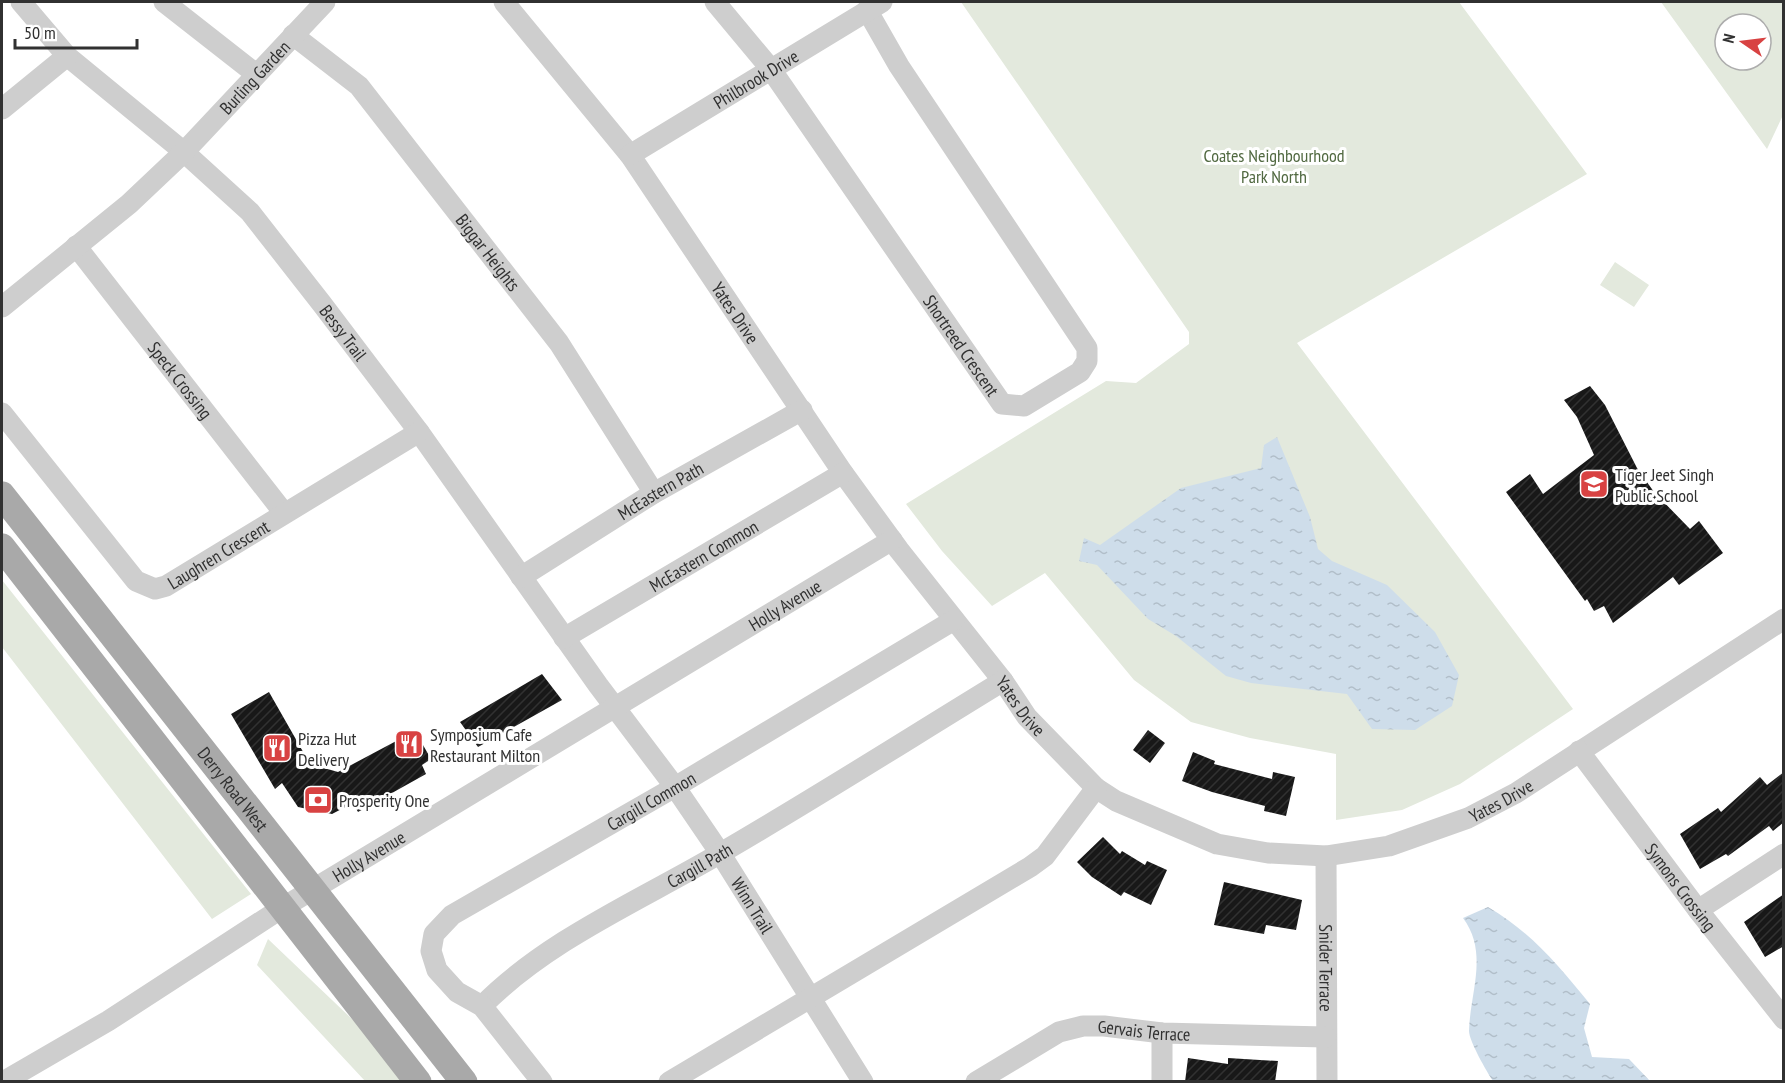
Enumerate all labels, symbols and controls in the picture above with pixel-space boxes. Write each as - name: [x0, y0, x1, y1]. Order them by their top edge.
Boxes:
- scale bar: [15, 12, 136, 50]
- north arrow: [1713, 12, 1773, 72]
- text: 50 m: [24, 21, 56, 44]
- text: N: [1718, 32, 1739, 45]
- street label: Burling Garden: [214, 35, 295, 119]
- street label: Philbrook Drive: [709, 44, 802, 113]
- park label: Coates Neighbourhood Park North: [1203, 144, 1345, 188]
- street label: Biggar Heights: [451, 209, 526, 295]
- street label: Yates Drive: [707, 278, 764, 348]
- street label: Shortreed Crescent: [919, 290, 1005, 400]
- street label: Bessy Trail: [315, 300, 373, 366]
- street label: Speck Crossing: [143, 337, 218, 424]
- street label: McEastern Path: [613, 456, 707, 525]
- place label: Tiger Jeet Singh Public School: [1615, 463, 1714, 507]
- school or university icon: Tiger Jeet Singh Public School: [1578, 468, 1610, 500]
- street label: McEastern Common: [645, 514, 762, 597]
- street label: Laughren Crescent: [163, 515, 273, 594]
- street label: Holly Avenue: [744, 574, 825, 635]
- street label: Yates Drive: [991, 671, 1051, 741]
- place label: Symposium Cafe Restaurant Milton: [430, 723, 540, 767]
- place label: Pizza Hut Delivery: [298, 727, 356, 771]
- restaurant icon: Symposium Cafe Restaurant Milton: [393, 728, 425, 760]
- restaurant icon: Pizza Hut Delivery: [261, 732, 293, 764]
- street label: Derry Road West: [193, 742, 274, 836]
- street label: Cargill Common: [602, 766, 699, 835]
- street label: Yates Drive: [1465, 774, 1537, 827]
- bank icon: Prosperity One: [302, 784, 334, 816]
- place label: Prosperity One: [339, 789, 430, 812]
- street label: Holly Avenue: [328, 825, 409, 887]
- street label: Cargill Path: [663, 837, 736, 893]
- street label: Symons Crossing: [1640, 838, 1722, 936]
- street label: Winn Trail: [726, 873, 779, 938]
- street label: Snider Terrace: [1315, 924, 1338, 1012]
- street label: Gervais Terrace: [1098, 1015, 1191, 1045]

